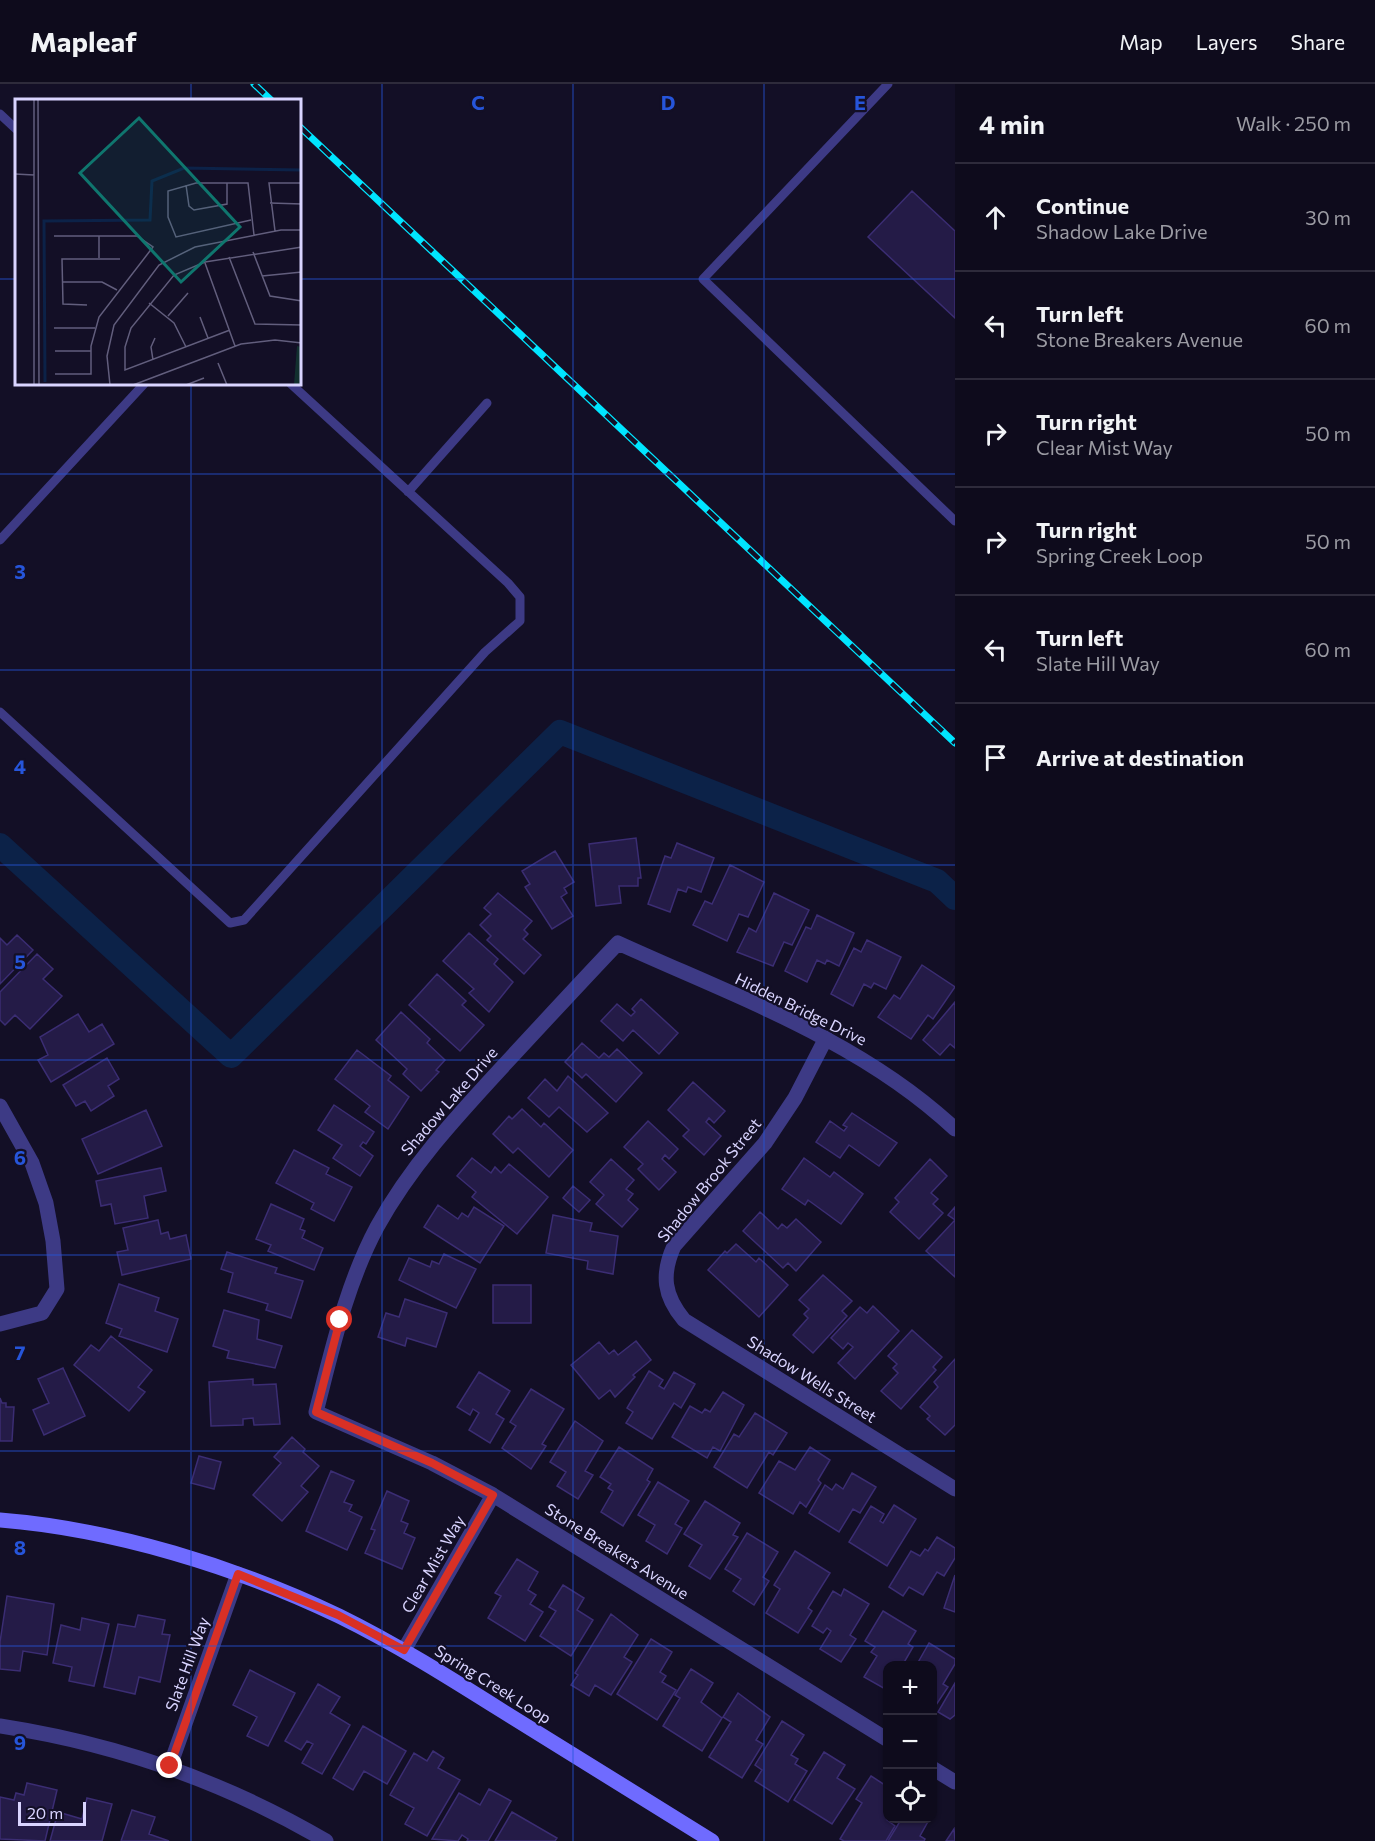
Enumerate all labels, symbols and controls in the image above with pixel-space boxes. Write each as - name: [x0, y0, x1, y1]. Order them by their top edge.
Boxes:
- text: Mapleaf: [30, 24, 137, 58]
- text: Map: [1119, 29, 1163, 54]
- text: Layers: [1196, 29, 1258, 54]
- text: Share: [1291, 29, 1345, 54]
- text: C: [471, 90, 485, 114]
- text: D: [661, 90, 675, 114]
- text: E: [854, 90, 866, 114]
- inset map: [15, 99, 302, 386]
- text: 4 min: [979, 108, 1045, 139]
- text: Walk · 250 m: [1236, 111, 1351, 135]
- text: Continue: [1036, 192, 1129, 219]
- icon: ahead: [979, 201, 1012, 234]
- text: 30 m: [1305, 205, 1351, 229]
- text: Shadow Lake Drive: [1036, 219, 1208, 243]
- text: Turn left: [1036, 300, 1123, 327]
- icon: left: [979, 309, 1012, 342]
- text: 60 m: [1305, 313, 1351, 337]
- text: Stone Breakers Avenue: [1036, 327, 1243, 351]
- text: Turn right: [1036, 408, 1137, 435]
- icon: right: [979, 417, 1012, 450]
- text: 50 m: [1305, 421, 1351, 445]
- text: Clear Mist Way: [1036, 435, 1173, 459]
- text: Turn right: [1036, 516, 1137, 543]
- icon: right: [979, 525, 1012, 558]
- text: 50 m: [1305, 529, 1351, 553]
- text: Spring Creek Loop: [1036, 543, 1203, 567]
- text: 3: [14, 559, 26, 583]
- text: Turn left: [1036, 624, 1123, 651]
- icon: left: [979, 633, 1012, 666]
- text: 60 m: [1305, 637, 1351, 661]
- text: Slate Hill Way: [1036, 651, 1160, 675]
- icon: arrive: [979, 741, 1012, 774]
- text: Arrive at destination: [1036, 744, 1244, 771]
- text: 4: [14, 754, 26, 778]
- text: 5: [14, 949, 26, 973]
- street label: Hidden Bridge Drive: [732, 968, 870, 1049]
- street label: Shadow Lake Drive: [396, 1043, 501, 1159]
- street label: Shadow Brook Street: [653, 1114, 765, 1245]
- text: 6: [14, 1145, 26, 1169]
- route start: [326, 1306, 352, 1332]
- street label: Shadow Wells Street: [744, 1331, 881, 1426]
- text: 7: [15, 1340, 26, 1364]
- street label: Stone Breakers Avenue: [542, 1499, 693, 1603]
- street label: Clear Mist Way: [397, 1512, 468, 1616]
- text: 8: [14, 1535, 26, 1559]
- street label: Slate Hill Way: [161, 1614, 212, 1714]
- street label: Spring Creek Loop: [432, 1640, 555, 1727]
- map controls: [883, 1661, 937, 1823]
- button: +: [883, 1661, 937, 1715]
- button: −: [883, 1715, 937, 1769]
- text: 9: [14, 1730, 26, 1754]
- route end: [156, 1752, 182, 1778]
- button: locate: [883, 1769, 937, 1823]
- scale bar: [18, 1799, 86, 1826]
- text: 20 m: [27, 1803, 63, 1822]

